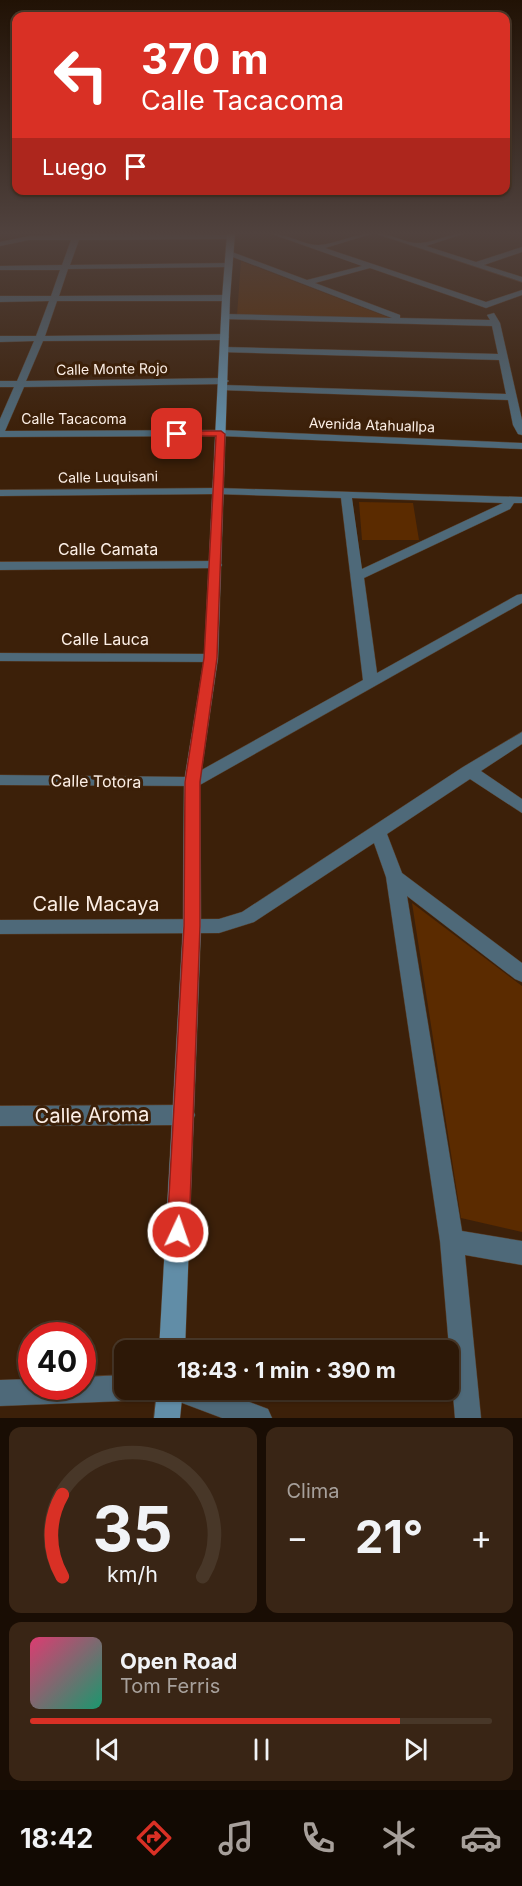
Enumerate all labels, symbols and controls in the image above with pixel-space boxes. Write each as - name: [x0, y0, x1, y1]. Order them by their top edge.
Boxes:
- text: 370 m: [141, 33, 268, 84]
- icon: left: [42, 36, 120, 114]
- text: Calle Tacacoma: [141, 84, 344, 117]
- icon: arrive: [119, 150, 152, 183]
- text: Luego: [42, 154, 107, 180]
- street label: Calle Monte Rojo: [56, 359, 168, 378]
- pin: [151, 408, 202, 459]
- street label: Calle Tacacoma: [21, 410, 127, 427]
- street label: Avenida Atahuallpa: [309, 414, 435, 435]
- icon: arrive: [160, 417, 193, 450]
- street label: Calle Luquisani: [58, 467, 158, 486]
- street label: Calle Camata: [58, 539, 158, 559]
- street label: Calle Lauca: [61, 629, 149, 649]
- street label: Calle Totora: [51, 770, 141, 792]
- street label: Calle Macaya: [32, 892, 160, 916]
- street label: Calle Aroma: [35, 1102, 149, 1128]
- position arrow: [146, 1200, 210, 1264]
- speed limit sign: 40: [18, 1322, 96, 1400]
- text: 18:43 · 1 min · 390 m: [177, 1357, 396, 1383]
- text: Clima: [287, 1479, 340, 1503]
- text: 35: [93, 1491, 173, 1566]
- text: 21°: [355, 1509, 423, 1564]
- text: −: [287, 1517, 308, 1557]
- text: +: [470, 1517, 492, 1557]
- text: km/h: [107, 1561, 158, 1587]
- text: Open Road: [120, 1648, 237, 1674]
- text: Tom Ferris: [120, 1674, 220, 1698]
- icon: previous: [91, 1733, 124, 1766]
- icon: pause: [245, 1733, 278, 1766]
- icon: next: [399, 1733, 432, 1766]
- icon: directions: [133, 1817, 175, 1859]
- icon: music: [215, 1817, 257, 1859]
- icon: phone: [297, 1817, 339, 1859]
- icon: climate: [378, 1817, 420, 1859]
- icon: car: [460, 1817, 502, 1859]
- text: 18:42: [20, 1822, 93, 1855]

